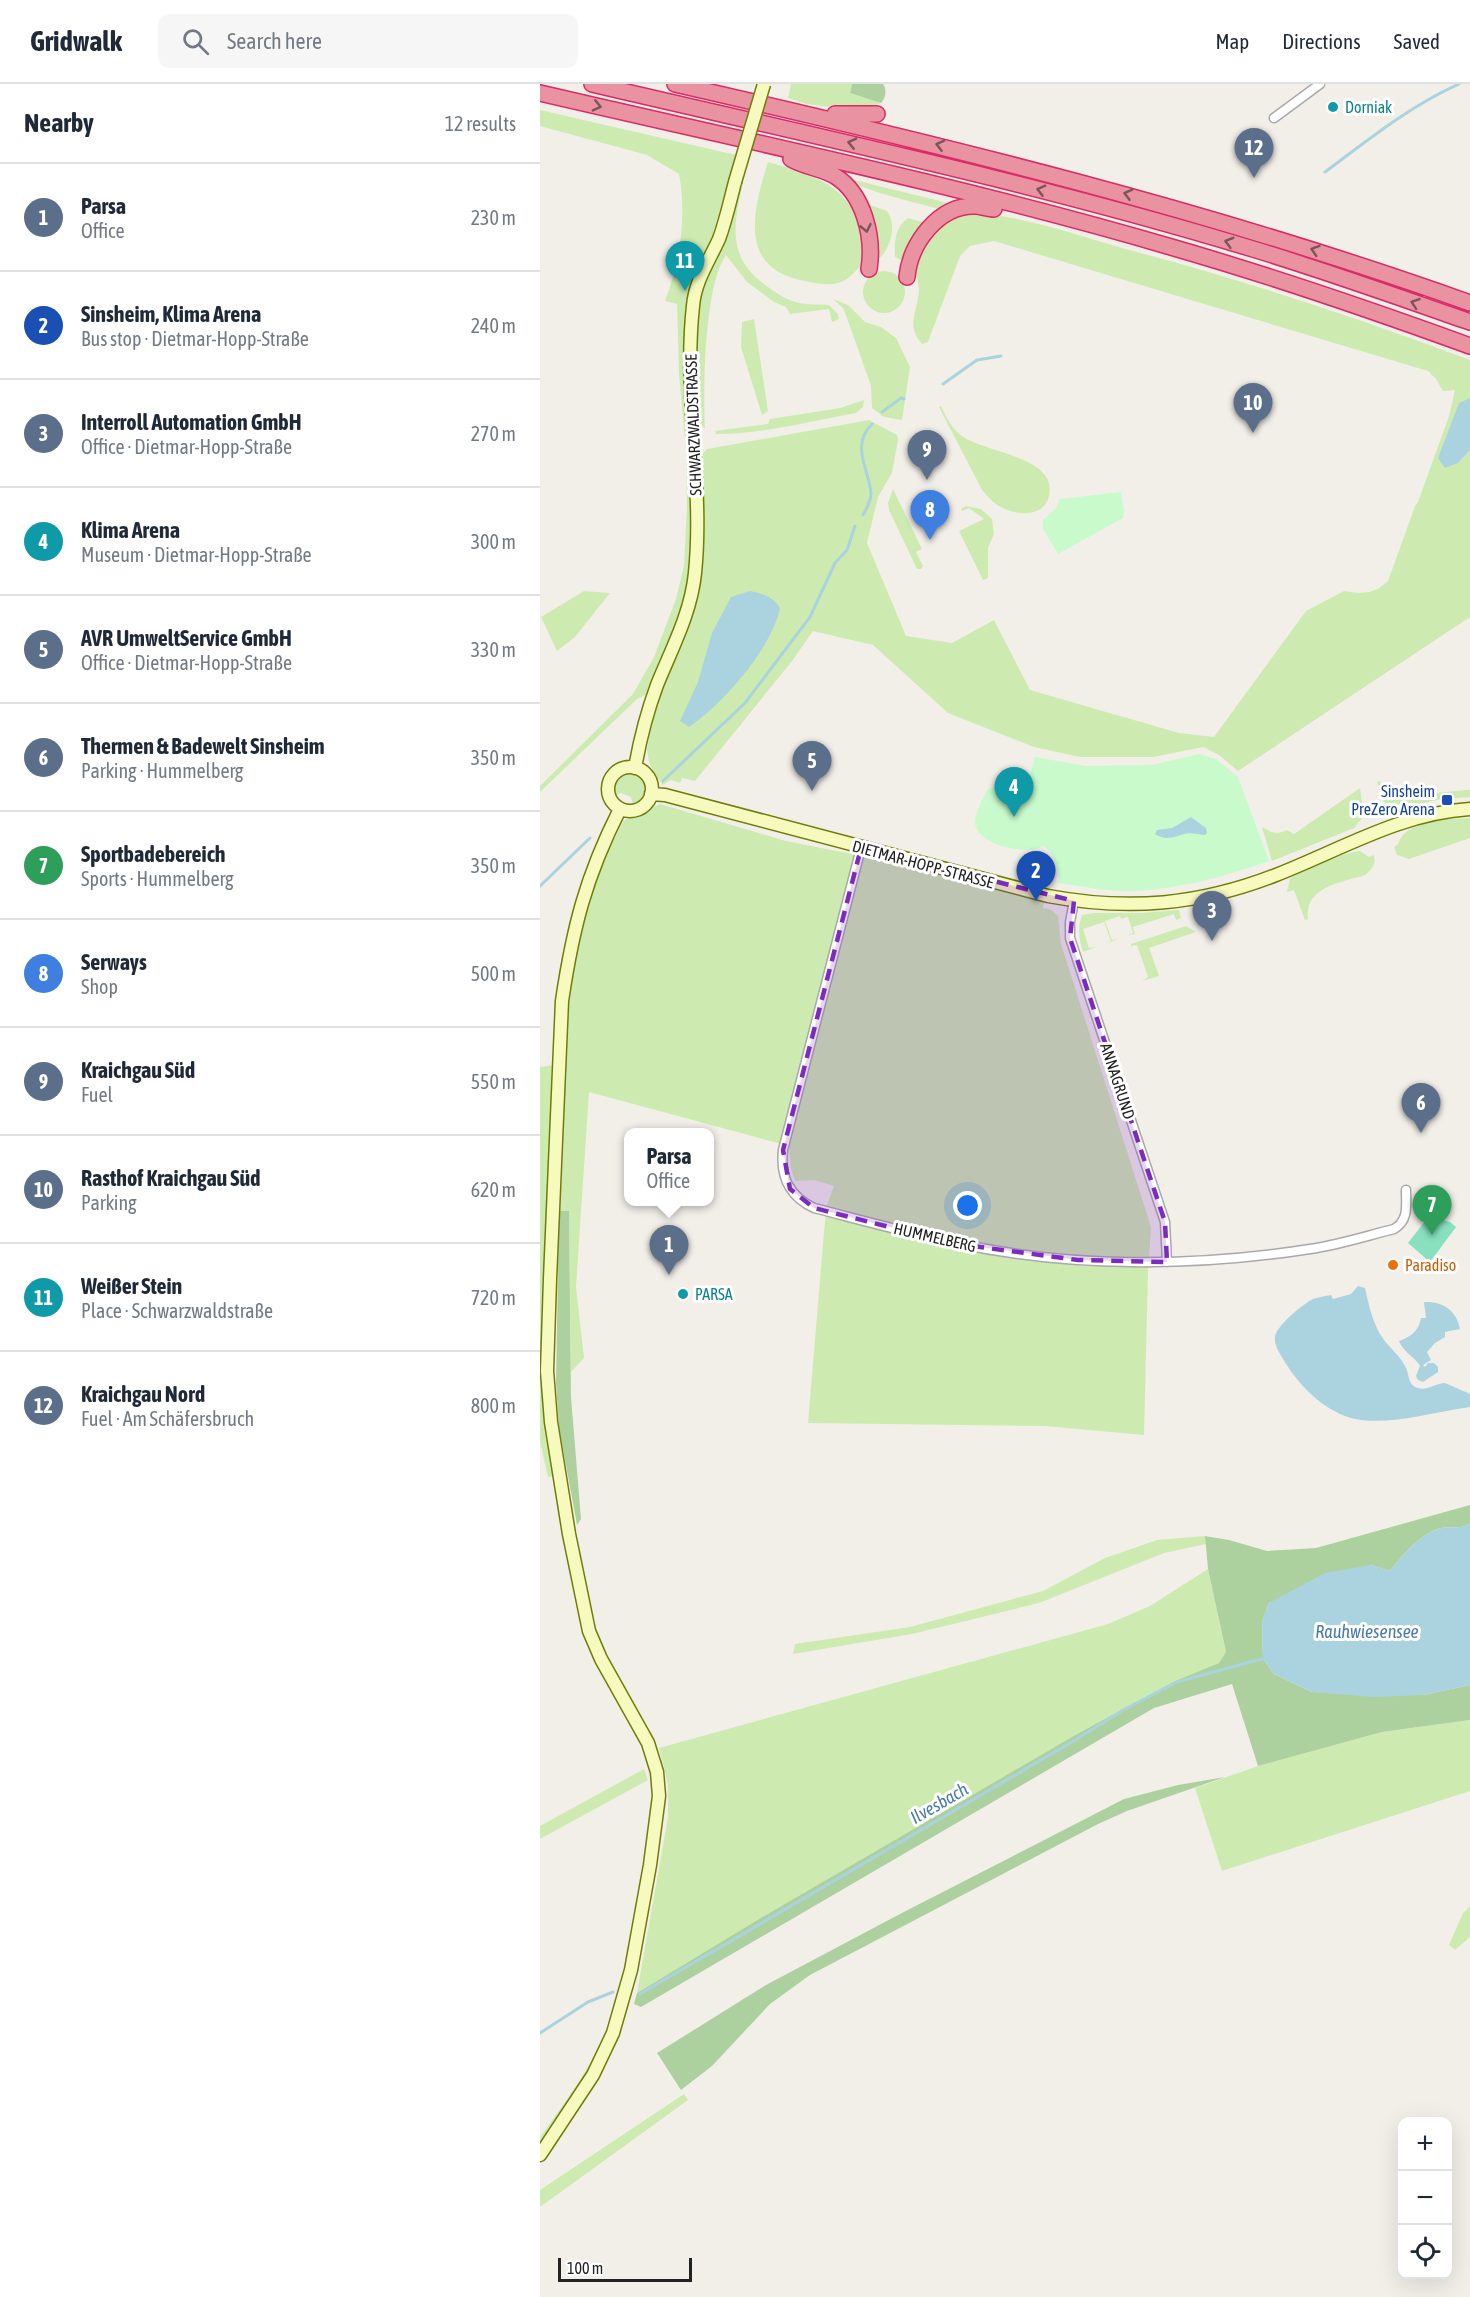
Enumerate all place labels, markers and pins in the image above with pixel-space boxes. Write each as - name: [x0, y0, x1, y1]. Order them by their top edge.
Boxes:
- place label: Dorniak: [1345, 98, 1392, 116]
- marker: Dorniak: [1326, 100, 1340, 114]
- pin: 12: [1234, 128, 1274, 178]
- pin: 11: [666, 242, 704, 291]
- pin: 10: [1234, 384, 1272, 433]
- pin: 9: [908, 430, 946, 480]
- pin: 8: [910, 490, 950, 540]
- pin: 5: [792, 742, 832, 791]
- pin: 4: [994, 768, 1034, 817]
- place label: Sinsheim PreZero Arena: [1351, 782, 1435, 818]
- marker: Sinsheim PreZero Arena: [1440, 793, 1454, 807]
- pin: 2: [1016, 852, 1056, 901]
- pin: 3: [1192, 892, 1232, 941]
- pin: 6: [1402, 1084, 1440, 1133]
- pin: 7: [1412, 1186, 1452, 1235]
- pin: 1: [650, 1226, 688, 1275]
- place label: Paradiso: [1405, 1256, 1456, 1274]
- marker: Paradiso: [1386, 1258, 1400, 1272]
- place label: PARSA: [695, 1285, 733, 1303]
- marker: PARSA: [676, 1287, 690, 1301]

